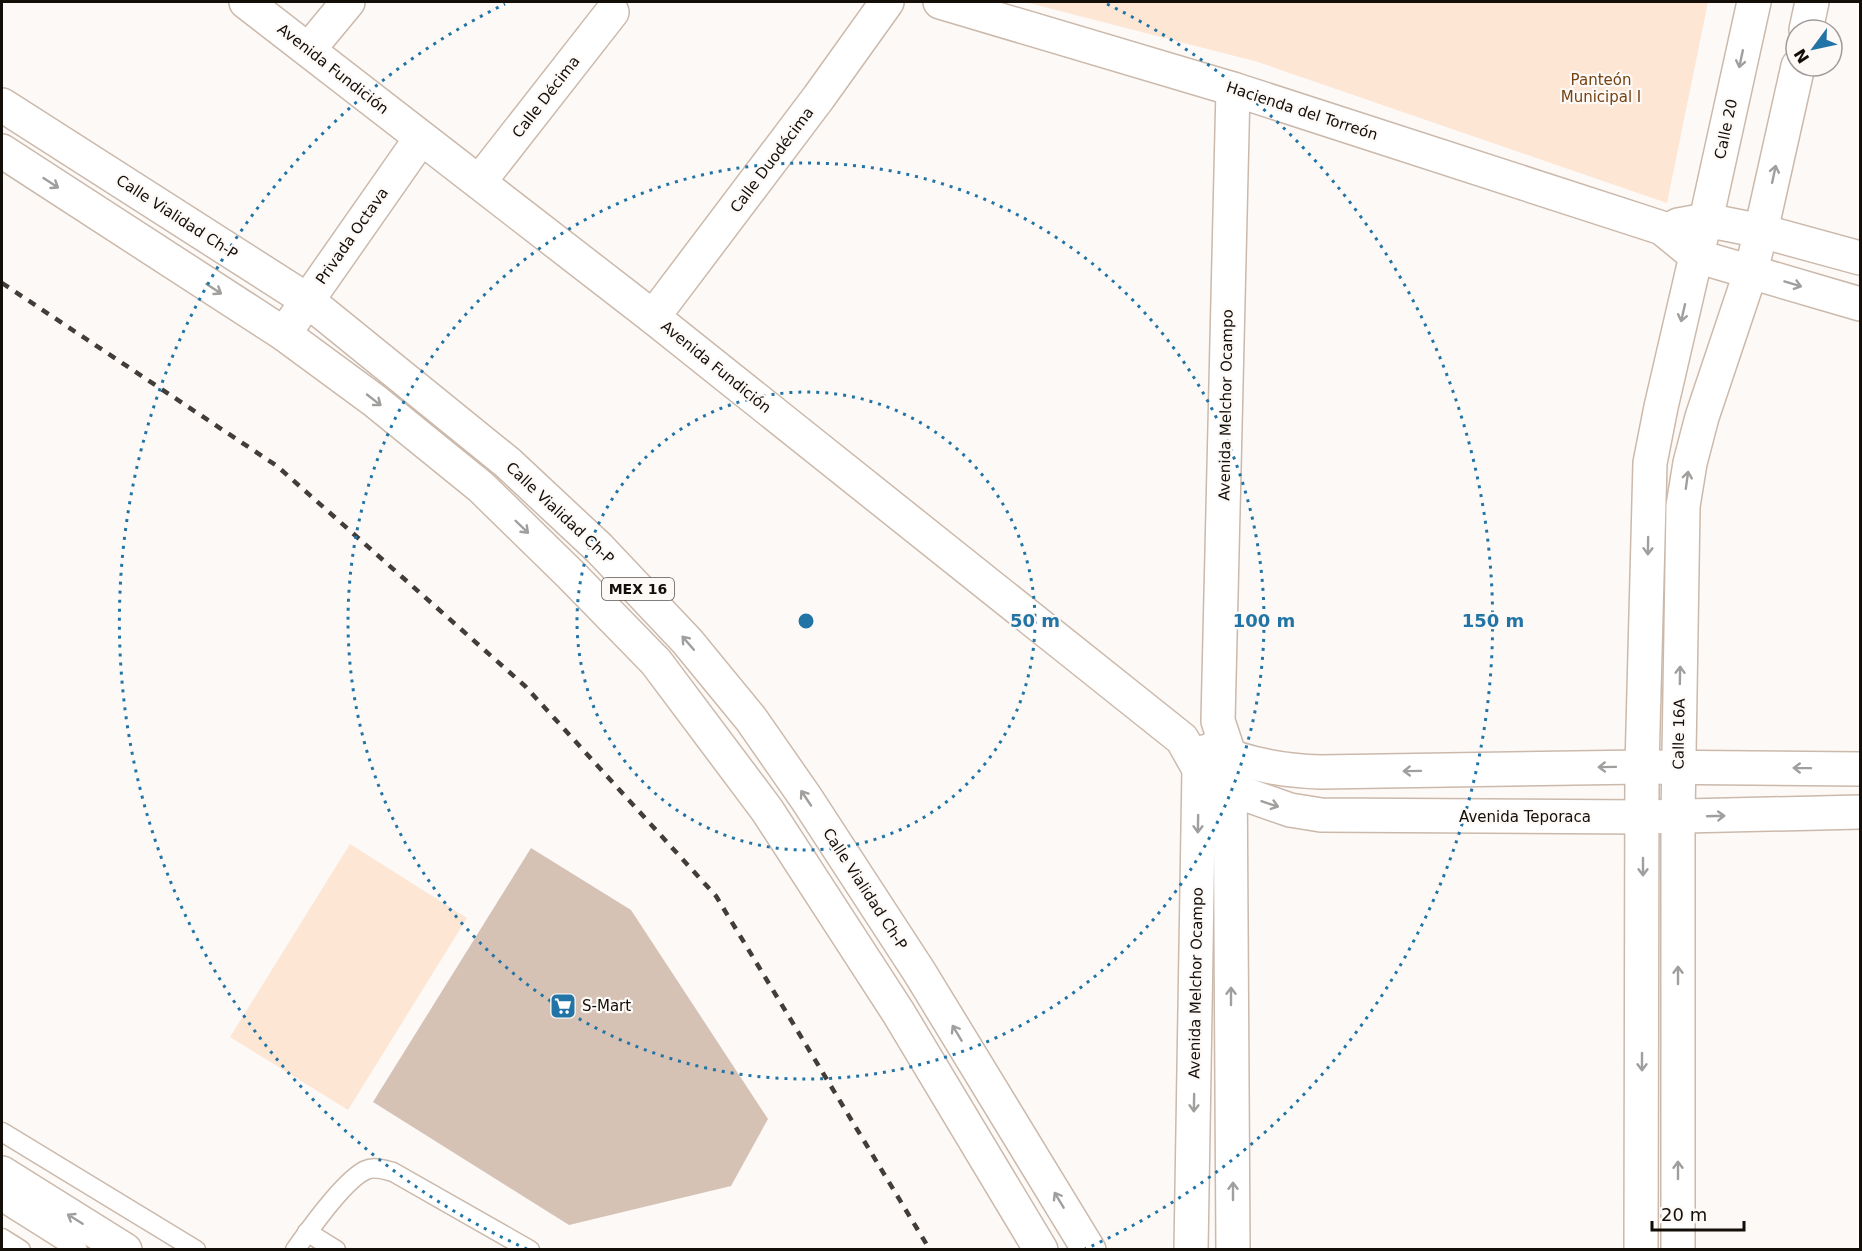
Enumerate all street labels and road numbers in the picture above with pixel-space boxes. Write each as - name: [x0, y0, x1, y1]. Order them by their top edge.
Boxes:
- street label: Avenida Fundición: [274, 20, 392, 118]
- street label: Calle Décima: [508, 52, 584, 142]
- street label: Hacienda del Torreón: [1224, 78, 1380, 144]
- street label: Calle 20: [1711, 97, 1741, 161]
- street label: Calle Duodécima: [727, 104, 817, 216]
- street label: Calle Vialidad Ch-P: [113, 171, 241, 263]
- street label: Privada Octava: [312, 184, 392, 288]
- street label: Avenida Melchor Ocampo: [1215, 309, 1237, 501]
- street label: Avenida Fundición: [657, 317, 775, 417]
- street label: Calle Vialidad Ch-P: [502, 458, 618, 568]
- road number: MEX 16: [602, 578, 674, 600]
- street label: Calle 16A: [1669, 697, 1689, 770]
- street label: Avenida Teporaca: [1459, 808, 1591, 826]
- street label: Calle Vialidad Ch-P: [819, 825, 911, 953]
- street label: Avenida Melchor Ocampo: [1185, 887, 1207, 1079]

